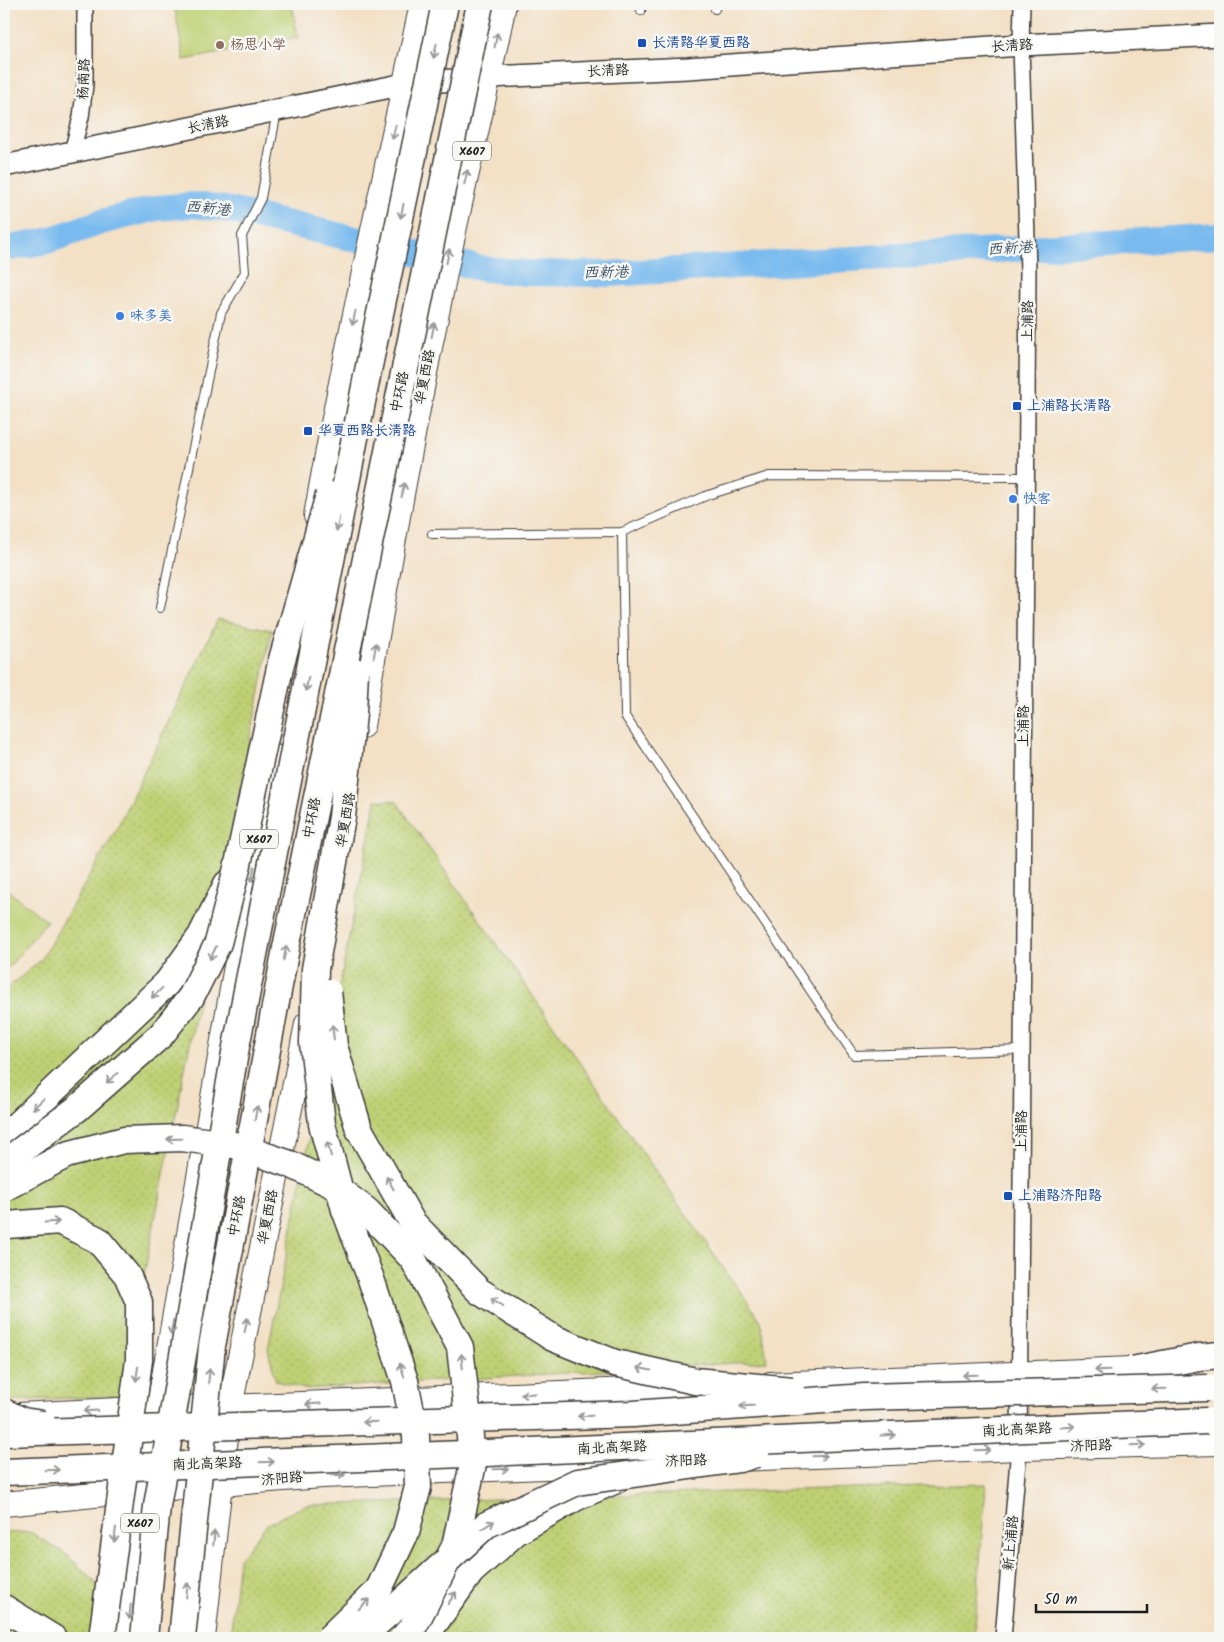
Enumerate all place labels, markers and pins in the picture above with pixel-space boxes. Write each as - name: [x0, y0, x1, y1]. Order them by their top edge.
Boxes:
- place label: 长清路华夏西路: [652, 32, 750, 54]
- place label: 杨思小学: [230, 34, 286, 56]
- marker: 长清路华夏西路: [636, 37, 648, 49]
- marker: 杨思小学: [214, 39, 226, 51]
- place label: 味多美: [130, 305, 172, 327]
- marker: 味多美: [114, 310, 126, 322]
- place label: 上浦路长清路: [1027, 395, 1111, 417]
- marker: 上浦路长清路: [1011, 400, 1023, 412]
- place label: 华夏西路长清路: [318, 420, 416, 442]
- marker: 华夏西路长清路: [302, 425, 314, 437]
- place label: 快客: [1023, 488, 1051, 510]
- marker: 快客: [1007, 493, 1019, 505]
- place label: 上浦路济阳路: [1018, 1185, 1102, 1207]
- marker: 上浦路济阳路: [1002, 1190, 1014, 1202]

